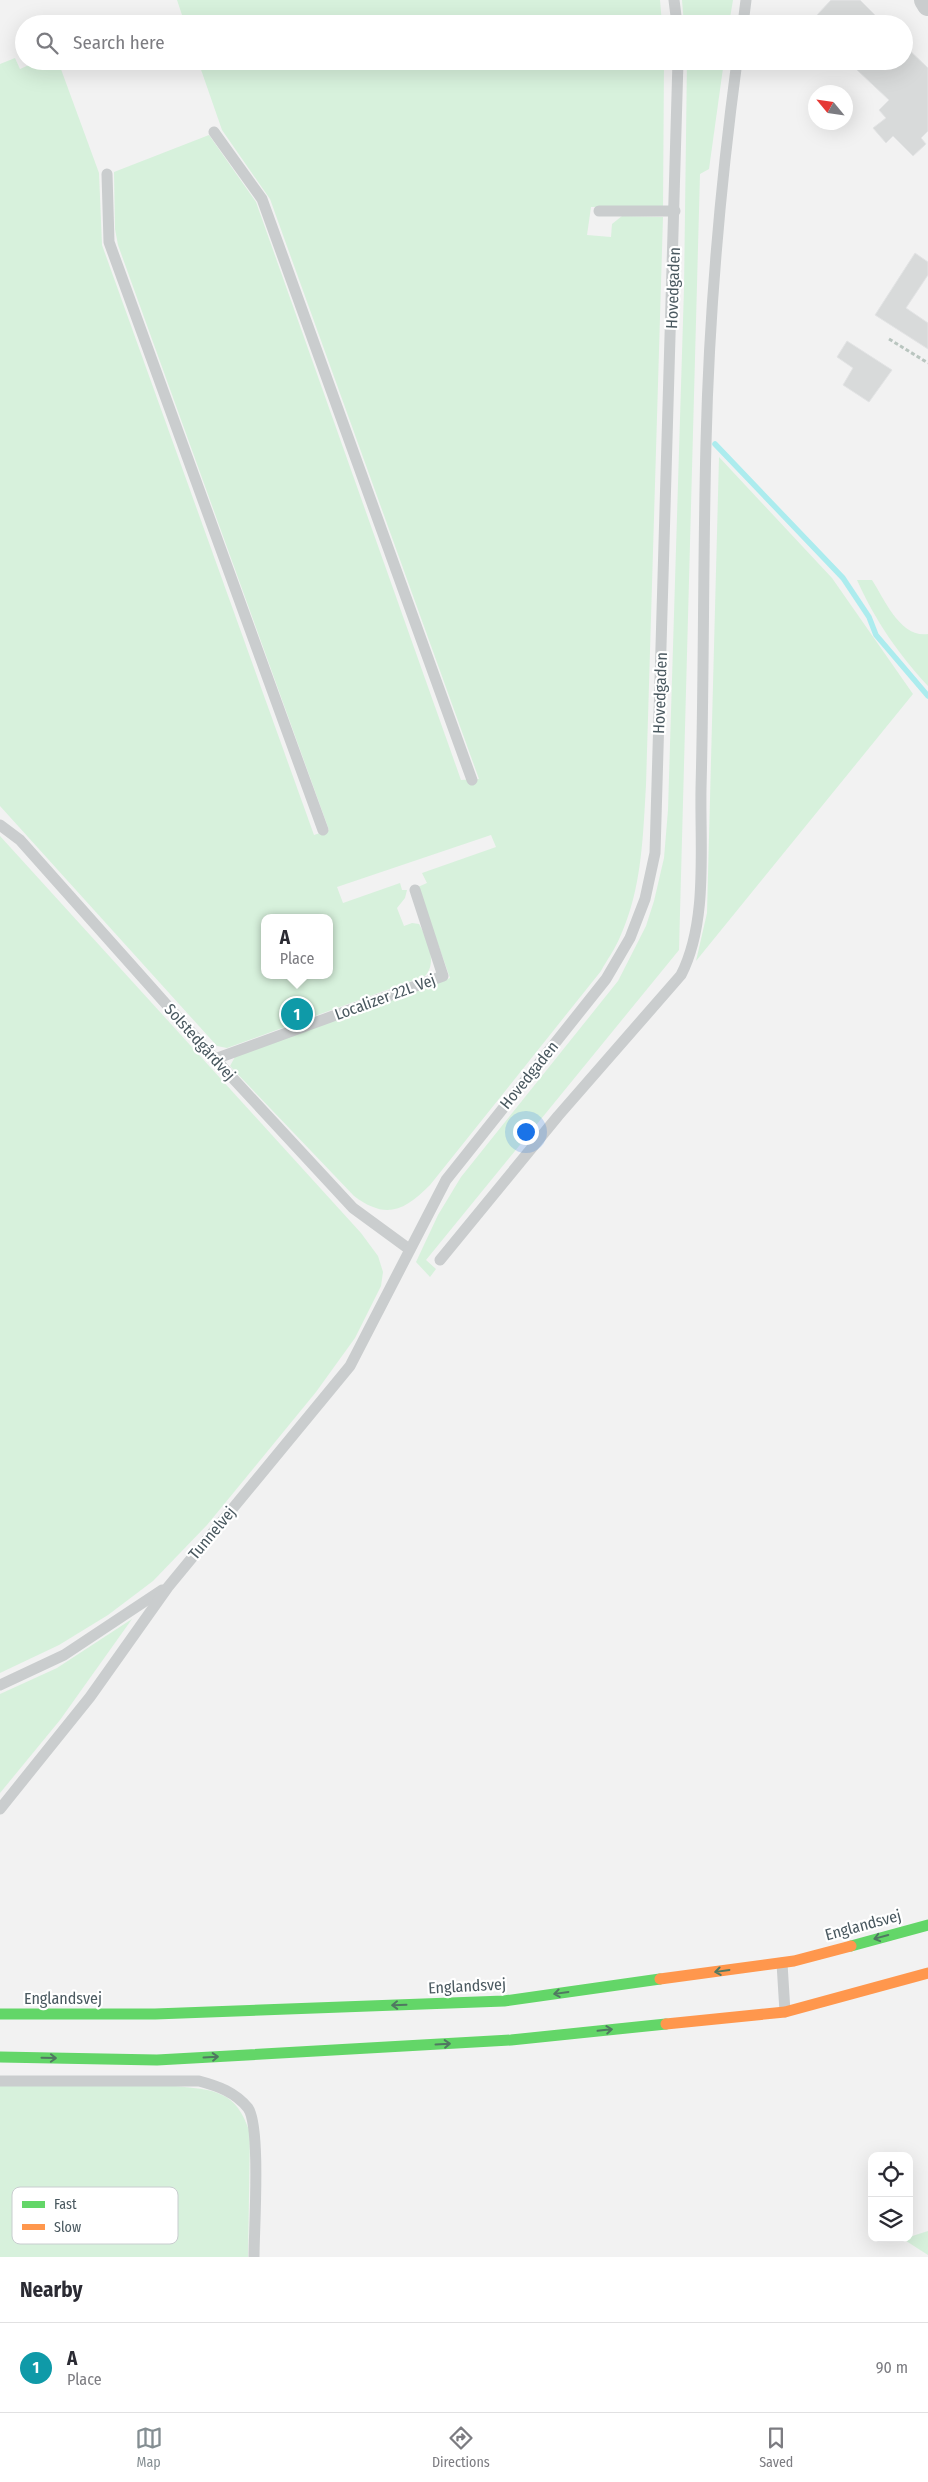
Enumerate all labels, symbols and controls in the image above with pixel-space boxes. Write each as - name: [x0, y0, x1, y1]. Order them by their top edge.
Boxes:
- search box: [15, 15, 913, 70]
- icon: search: [33, 29, 61, 57]
- text: Search here: [73, 31, 165, 54]
- north arrow: [808, 85, 853, 130]
- street label: Hovedgaden: [662, 247, 684, 329]
- street label: Hovedgaden: [649, 652, 671, 734]
- popup: [261, 914, 333, 979]
- text: A: [280, 926, 290, 949]
- text: Place: [280, 949, 314, 968]
- street label: Localizer 22L Vej: [332, 970, 438, 1024]
- pin: 1: [281, 995, 313, 1033]
- street label: Solstedgårdvej: [161, 1000, 239, 1084]
- street label: Hovedgaden: [496, 1037, 562, 1113]
- your location: [513, 1119, 539, 1145]
- street label: Tunnelvej: [184, 1503, 240, 1563]
- street label: Englandsvej: [823, 1906, 903, 1944]
- one-way arrow: [873, 1933, 889, 1943]
- one-way arrow: [715, 1966, 731, 1976]
- street label: Englandsvej: [428, 1974, 506, 1998]
- one-way arrow: [554, 1988, 570, 1998]
- street label: Englandsvej: [24, 1989, 102, 2008]
- one-way arrow: [392, 2000, 408, 2010]
- one-way arrow: [597, 2025, 613, 2035]
- one-way arrow: [435, 2039, 451, 2048]
- one-way arrow: [203, 2052, 219, 2061]
- one-way arrow: [40, 2053, 56, 2062]
- map controls: [868, 2152, 913, 2242]
- button: locate: [868, 2152, 913, 2197]
- legend: [12, 2187, 178, 2244]
- text: Fast: [54, 2196, 77, 2213]
- button: layers: [868, 2197, 913, 2242]
- text: Slow: [54, 2219, 81, 2236]
- text: Nearby: [20, 2277, 82, 2303]
- text: A: [67, 2347, 77, 2370]
- text: 1: [33, 2358, 39, 2377]
- text: 90 m: [876, 2358, 908, 2377]
- text: Place: [67, 2370, 102, 2389]
- tab: Map: [135, 2424, 163, 2471]
- tab: Directions: [432, 2424, 490, 2471]
- tab: Saved: [759, 2424, 793, 2471]

